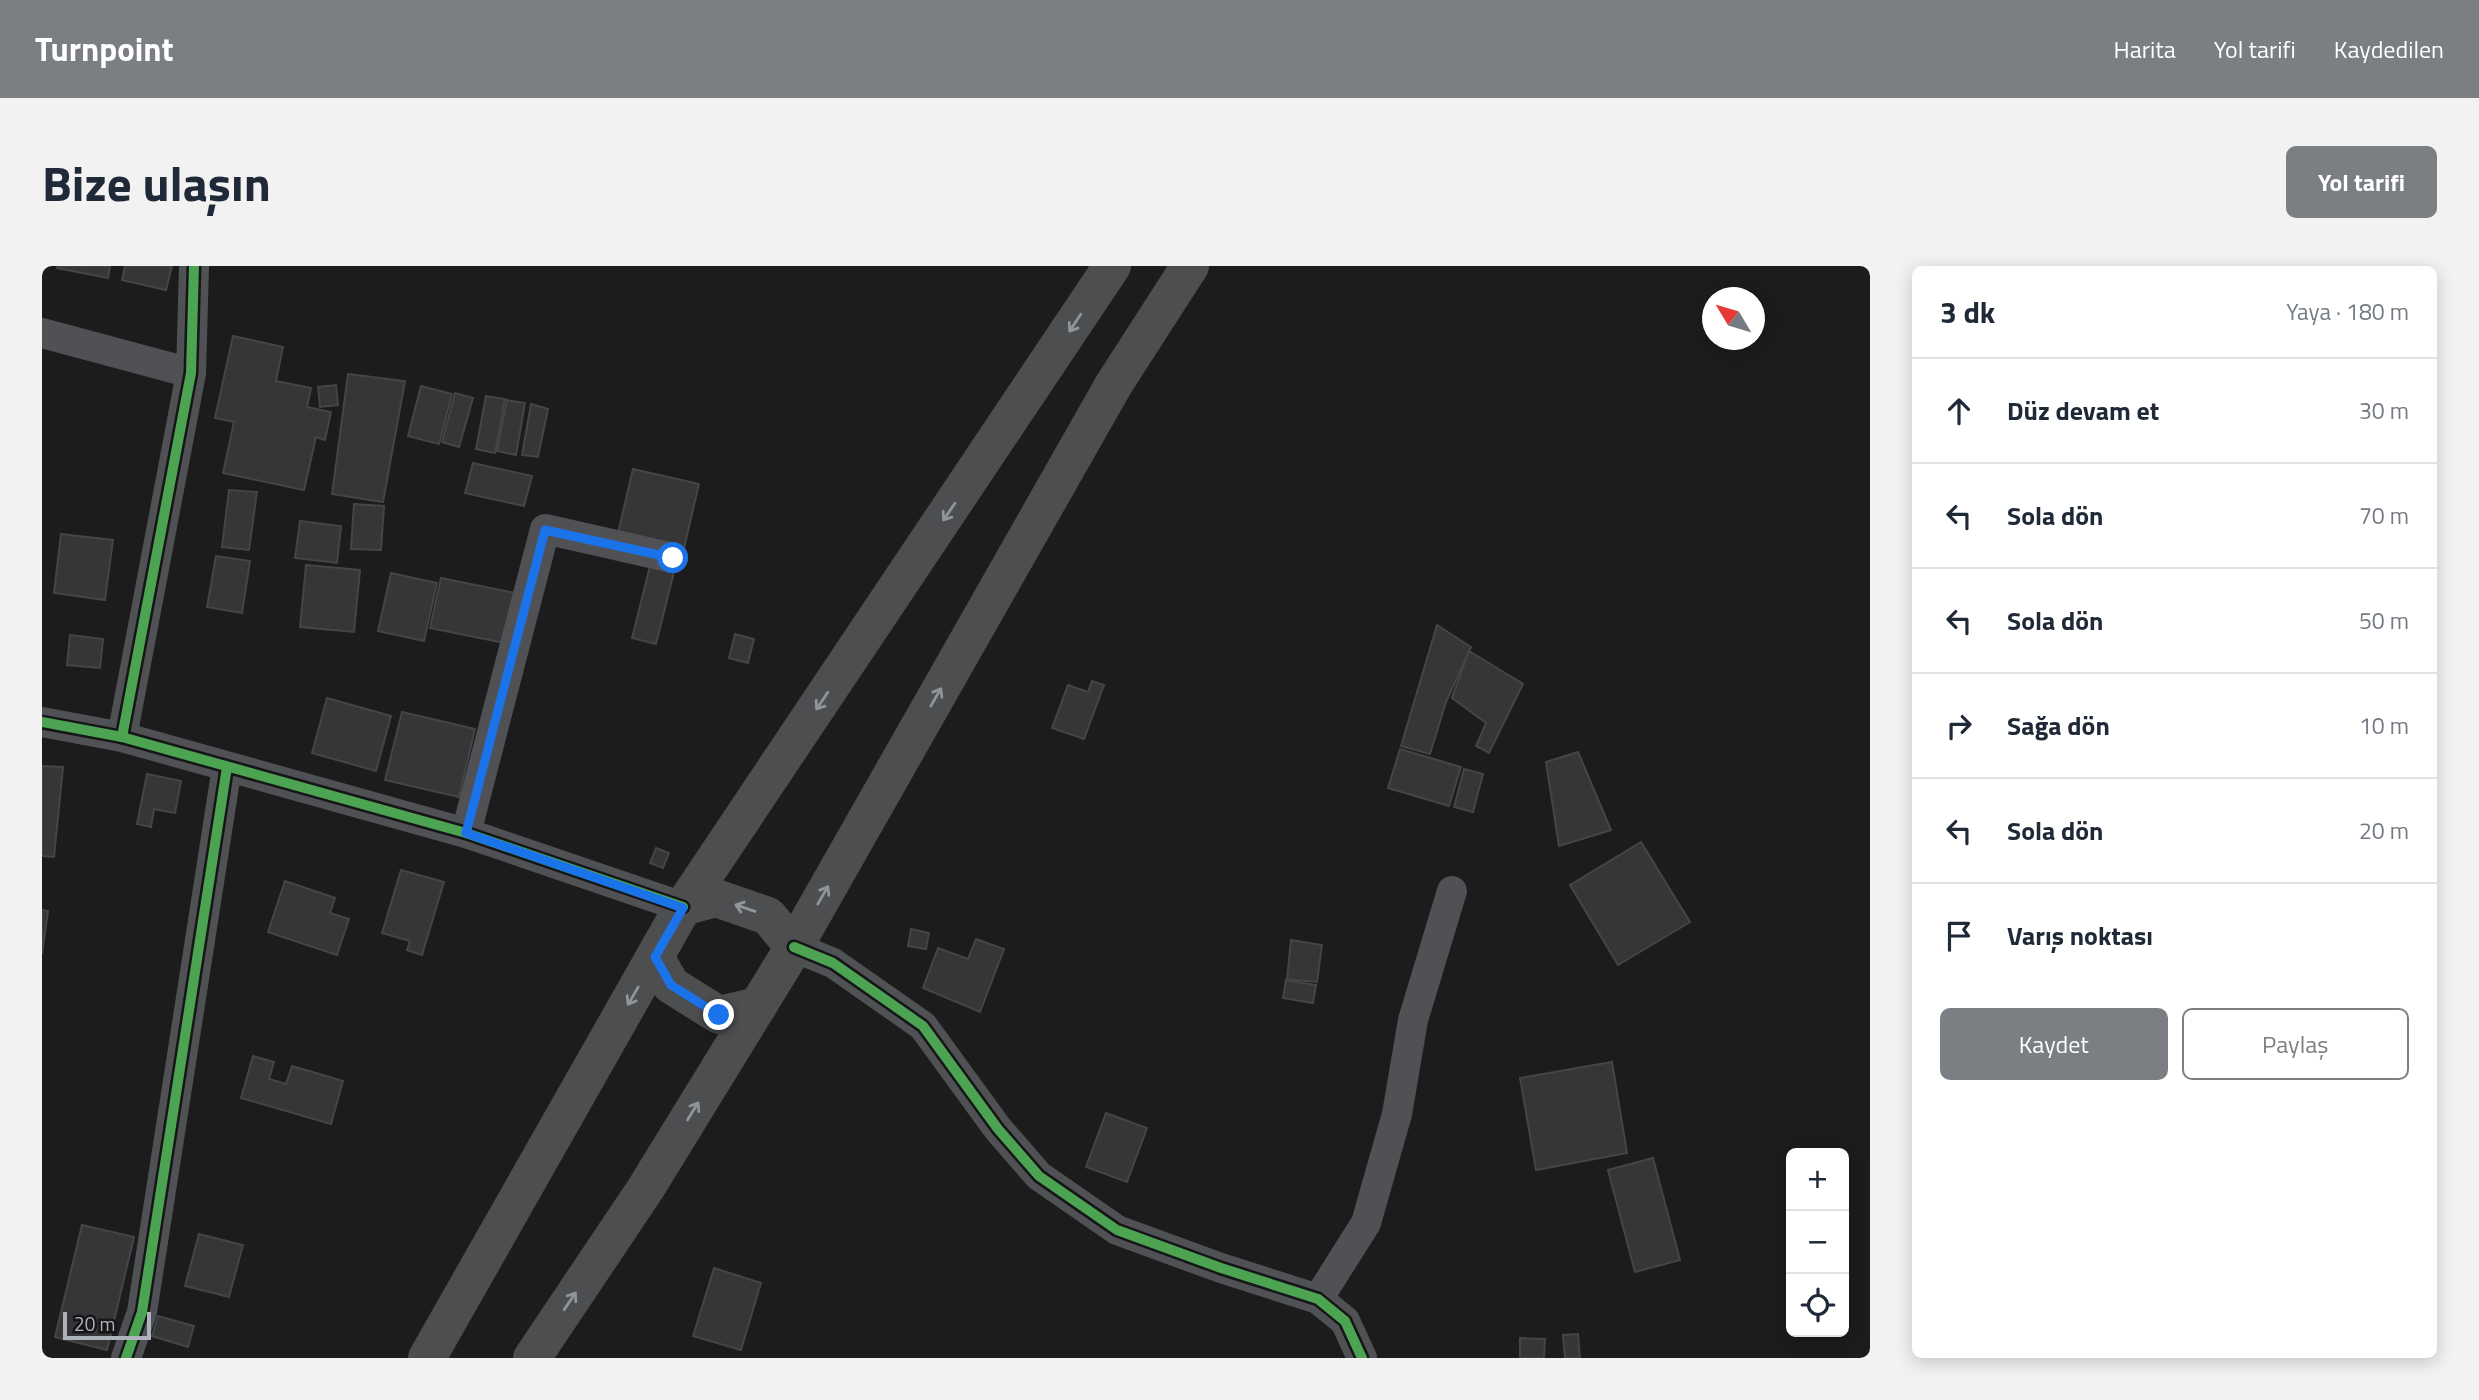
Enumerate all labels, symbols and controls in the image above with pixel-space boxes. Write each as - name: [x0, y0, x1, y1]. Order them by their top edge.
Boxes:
- text: Turnpoint: [35, 24, 174, 74]
- text: Harita: [2114, 31, 2176, 67]
- text: Yol tarifi: [2214, 31, 2296, 67]
- text: Kaydedilen: [2334, 31, 2444, 67]
- text: Bize ulaşın: [42, 145, 271, 220]
- button: Yol tarifi: [2286, 146, 2437, 218]
- north arrow: [1702, 287, 1765, 350]
- text: 3 dk: [1940, 289, 1995, 335]
- text: Yaya · 180 m: [2286, 294, 2409, 329]
- one-way arrow: [1068, 313, 1082, 332]
- text: Düz devam et: [2007, 391, 2159, 430]
- icon: ahead: [1940, 392, 1978, 430]
- text: 30 m: [2359, 393, 2409, 428]
- text: Sola dön: [2007, 496, 2104, 535]
- icon: left: [1940, 497, 1978, 535]
- text: 70 m: [2359, 498, 2409, 533]
- one-way arrow: [942, 502, 956, 522]
- route start: [657, 542, 688, 573]
- text: Sola dön: [2007, 601, 2104, 640]
- icon: left: [1940, 602, 1978, 640]
- text: 50 m: [2359, 603, 2409, 638]
- one-way arrow: [930, 687, 943, 708]
- one-way arrow: [815, 691, 829, 710]
- text: Sağa dön: [2007, 706, 2110, 745]
- icon: right: [1940, 707, 1978, 745]
- text: 10 m: [2359, 708, 2409, 743]
- text: Sola dön: [2007, 811, 2104, 850]
- icon: left: [1940, 812, 1978, 850]
- text: 20 m: [2359, 813, 2409, 848]
- one-way arrow: [817, 885, 831, 905]
- one-way arrow: [734, 901, 756, 913]
- text: Varış noktası: [2007, 916, 2153, 955]
- icon: arrive: [1940, 917, 1978, 955]
- one-way arrow: [626, 985, 640, 1005]
- route end: [703, 999, 734, 1030]
- button: Kaydet: [1940, 1008, 2168, 1080]
- button: Paylaş: [2182, 1008, 2409, 1080]
- one-way arrow: [687, 1101, 701, 1121]
- map controls: [1786, 1148, 1849, 1337]
- button: +: [1786, 1148, 1849, 1211]
- button: −: [1786, 1211, 1849, 1274]
- button: locate: [1786, 1274, 1849, 1337]
- one-way arrow: [563, 1292, 577, 1312]
- scale bar: [63, 1309, 150, 1341]
- text: 20 m: [74, 1309, 115, 1338]

